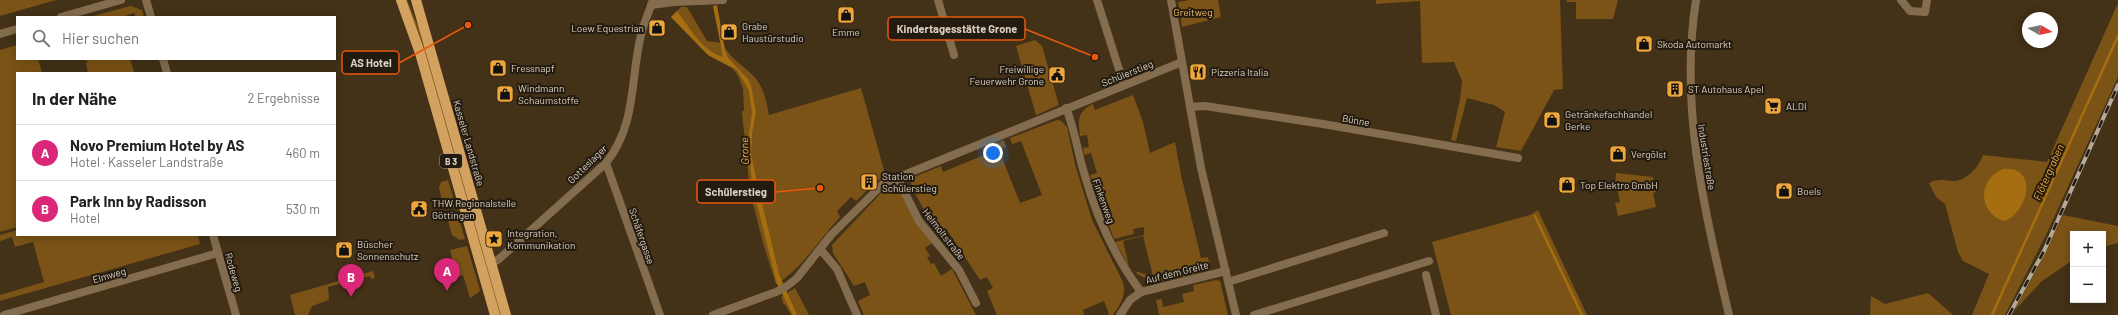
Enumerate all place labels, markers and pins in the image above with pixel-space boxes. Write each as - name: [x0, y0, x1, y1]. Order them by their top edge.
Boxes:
- shop icon: Emme: [836, 5, 856, 25]
- callout: Kindertagesstätte Grone: [888, 17, 1025, 40]
- shop icon: Loew Equestrian: [647, 18, 667, 38]
- place label: Grabe Haustürstudio: [742, 20, 804, 44]
- place label: Loew Equestrian: [571, 22, 644, 34]
- shop icon: Grabe Haustürstudio: [719, 22, 739, 42]
- place label: Emme: [832, 26, 860, 38]
- shop icon: Skoda Automarkt: [1634, 34, 1654, 54]
- place label: Skoda Automarkt: [1657, 38, 1732, 50]
- callout: AS Hotel: [342, 51, 399, 74]
- shop icon: Fressnapf: [488, 58, 508, 78]
- place label: Fressnapf: [511, 62, 555, 74]
- restaurant icon: Pizzeria Italia: [1188, 62, 1208, 82]
- place label: Freiwillige Feuerwehr Grone: [970, 63, 1044, 87]
- public building icon: Freiwillige Feuerwehr Grone: [1047, 65, 1067, 85]
- place label: Pizzeria Italia: [1211, 66, 1268, 78]
- building icon: ST Autohaus Apel: [1665, 79, 1685, 99]
- place label: Windmann Schaumstoffe: [518, 82, 579, 106]
- place label: ST Autohaus Apel: [1688, 83, 1764, 95]
- shop icon: Windmann Schaumstoffe: [495, 84, 515, 104]
- supermarket icon: ALDI: [1763, 96, 1783, 116]
- place label: ALDI: [1786, 100, 1807, 112]
- place label: Getränkefachhandel Gerke: [1565, 108, 1652, 132]
- shop icon: Getränkefachhandel Gerke: [1542, 110, 1562, 130]
- shop icon: Vergölst: [1608, 144, 1628, 164]
- place label: Vergölst: [1631, 148, 1667, 160]
- place label: Station Schülerstieg: [882, 170, 937, 194]
- building icon: Station Schülerstieg: [859, 172, 879, 192]
- shop icon: Top Elektro GmbH: [1557, 175, 1577, 195]
- place label: Top Elektro GmbH: [1580, 179, 1658, 191]
- callout: Schülerstieg: [697, 180, 775, 203]
- shop icon: Boels: [1774, 181, 1794, 201]
- place label: Boels: [1797, 185, 1821, 197]
- place label: THW Regionalstelle Göttingen: [432, 197, 516, 221]
- public building icon: THW Regionalstelle Göttingen: [409, 199, 429, 219]
- place label: Integration, Kommunikation: [507, 227, 575, 251]
- place icon: Integration, Kommunikation: [484, 229, 504, 249]
- place label: Büscher Sonnenschutz: [357, 238, 419, 262]
- shop icon: Büscher Sonnenschutz: [334, 240, 354, 260]
- pin: A: [434, 258, 460, 291]
- pin: B: [338, 264, 364, 297]

